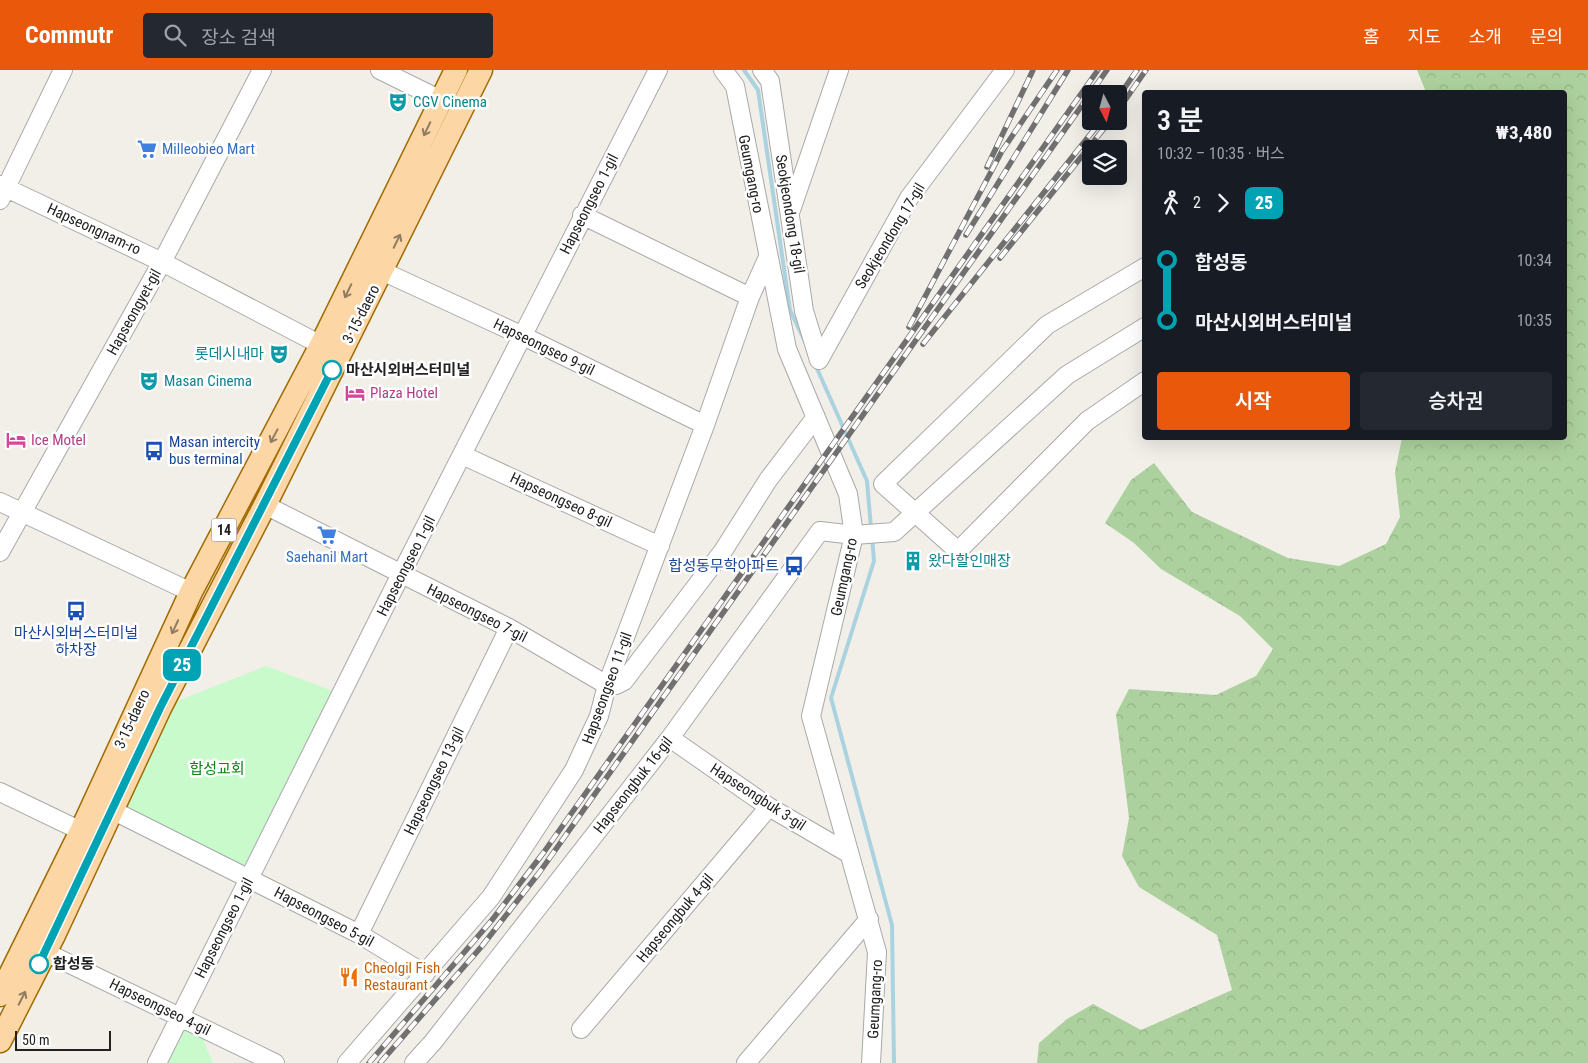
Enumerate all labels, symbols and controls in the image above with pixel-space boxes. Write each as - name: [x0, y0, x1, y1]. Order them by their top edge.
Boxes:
- search box: [143, 13, 493, 58]
- text: Commutr: [25, 21, 113, 49]
- icon: search: [161, 21, 189, 49]
- text: 장소 검색: [201, 26, 276, 49]
- text: 홈: [1363, 26, 1380, 47]
- text: 지도: [1408, 26, 1441, 47]
- text: 소개: [1469, 26, 1502, 47]
- text: 문의: [1530, 26, 1563, 47]
- north arrow: [1082, 85, 1128, 130]
- map controls: [1082, 85, 1127, 185]
- theatre icon: CGV Cinema: [387, 91, 409, 113]
- place label: CGV Cinema: [413, 93, 487, 111]
- text: 3 분: [1157, 104, 1203, 137]
- text: ₩3,480: [1496, 121, 1552, 144]
- one-way arrow: [422, 122, 432, 137]
- street label: Geumgang-ro: [735, 133, 767, 215]
- supermarket icon: Milleobieo Mart: [136, 138, 158, 160]
- place label: Milleobieo Mart: [162, 140, 255, 158]
- button: layers: [1082, 140, 1127, 185]
- text: 10:32 – 10:35 · 버스: [1157, 144, 1285, 163]
- street label: Hapseongseo 1-gil: [556, 151, 622, 257]
- street label: Seokjeondong 18-gil: [772, 153, 808, 275]
- street label: Seokjeondong 17-gil: [851, 180, 929, 292]
- icon: walk: [1157, 189, 1185, 217]
- icon: forward: [1209, 189, 1237, 217]
- text: 25: [1255, 192, 1273, 213]
- text: 2: [1193, 193, 1201, 212]
- street label: Hapseongnam-ro: [44, 199, 144, 259]
- one-way arrow: [392, 233, 402, 248]
- text: 합성동: [1195, 251, 1247, 274]
- text: 10:34: [1517, 251, 1552, 270]
- street label: Hapseongyet-gil: [103, 266, 165, 358]
- street label: 3·15-daero: [339, 282, 383, 346]
- one-way arrow: [342, 283, 352, 298]
- text: 마산시외버스터미널: [1195, 311, 1352, 334]
- text: 10:35: [1517, 311, 1552, 330]
- street label: Hapseongseo 9-gil: [491, 315, 597, 379]
- theatre icon: 롯데시내마: [268, 343, 290, 365]
- place label: 롯데시내마: [195, 345, 264, 363]
- marker: 마산시외버스터미널: [322, 360, 342, 380]
- place label: 마산시외버스터미널: [346, 361, 470, 379]
- theatre icon: Masan Cinema: [138, 370, 160, 392]
- place label: Masan Cinema: [164, 372, 252, 390]
- button: 시작: [1157, 372, 1350, 430]
- button: 승차권: [1360, 372, 1552, 430]
- hotel icon: Plaza Hotel: [344, 382, 366, 404]
- place label: Plaza Hotel: [370, 384, 438, 402]
- one-way arrow: [269, 428, 279, 443]
- hotel icon: Ice Motel: [5, 429, 27, 451]
- place label: Ice Motel: [31, 431, 86, 449]
- place label: Masan intercity bus terminal: [169, 433, 260, 468]
- bus stop icon: Masan intercity bus terminal: [143, 440, 165, 462]
- street label: Hapseongseo 8-gil: [507, 469, 615, 531]
- street label: Hapseongseo 1-gil: [373, 513, 439, 619]
- road number: 14: [212, 518, 236, 542]
- supermarket icon: Saehanil Mart: [316, 524, 338, 546]
- street label: Geumgang-ro: [827, 536, 861, 618]
- place label: Saehanil Mart: [286, 548, 368, 566]
- building icon: 왔다할인매장: [902, 550, 924, 572]
- place label: 왔다할인매장: [928, 552, 1011, 570]
- bus stop icon: 합성동무학아파트: [783, 555, 805, 577]
- place label: 합성동무학아파트: [669, 557, 779, 575]
- street label: Hapseongseo 7-gil: [424, 580, 530, 646]
- bus stop icon: 마산시외버스터미널 하차장: [65, 600, 87, 622]
- one-way arrow: [170, 619, 180, 634]
- place label: 마산시외버스터미널 하차장: [14, 624, 138, 659]
- street label: Hapseongseo 11-gil: [578, 630, 636, 746]
- line badge: 25: [160, 649, 204, 681]
- text: 25: [173, 654, 191, 675]
- street label: 3·15-daero: [110, 687, 154, 751]
- street label: Hapseongseo 13-gil: [400, 724, 468, 838]
- street label: Hapseongbuk 16-gil: [590, 733, 676, 837]
- street label: Hapseongbuk 3-gil: [707, 759, 809, 835]
- park label: 합성교회: [189, 760, 245, 778]
- street label: Hapseongbuk 4-gil: [633, 870, 717, 966]
- street label: Hapseongseo 1-gil: [191, 875, 257, 981]
- street label: Hapseongseo 5-gil: [271, 883, 377, 951]
- marker: 합성동: [29, 954, 49, 974]
- place label: 합성동: [53, 955, 95, 973]
- place label: Cheolgil Fish Restaurant: [364, 959, 440, 994]
- street label: Geumgang-ro: [864, 959, 886, 1039]
- restaurant icon: Cheolgil Fish Restaurant: [338, 966, 360, 988]
- street label: Hapseongseo 4-gil: [107, 975, 213, 1039]
- one-way arrow: [17, 990, 27, 1005]
- scale bar: [15, 1028, 111, 1051]
- text: 50 m: [22, 1032, 50, 1048]

